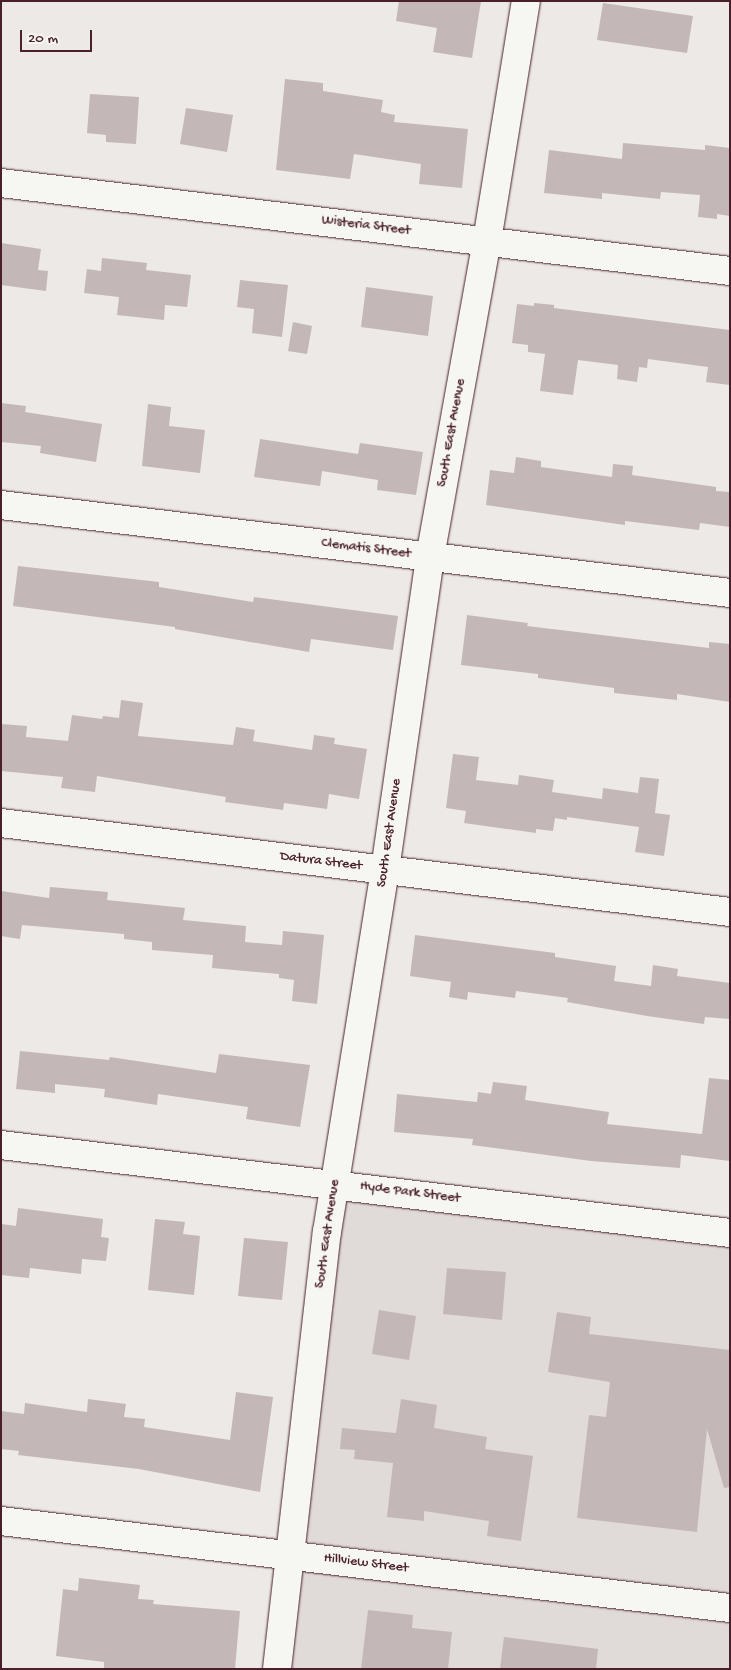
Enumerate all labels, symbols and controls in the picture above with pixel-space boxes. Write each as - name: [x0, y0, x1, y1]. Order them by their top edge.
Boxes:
- scale bar: [22, 20, 95, 52]
- text: 20 m: [28, 30, 58, 48]
- street label: Wisteria Street: [321, 212, 411, 240]
- street label: South East Avenue: [434, 378, 470, 488]
- street label: Clematis Street: [320, 535, 412, 563]
- street label: South East Avenue: [374, 778, 406, 888]
- street label: Datura Street: [279, 849, 363, 875]
- street label: South East Avenue: [312, 1179, 344, 1289]
- street label: Hyde Park Street: [359, 1179, 461, 1207]
- street label: Hillview Street: [323, 1550, 409, 1578]

